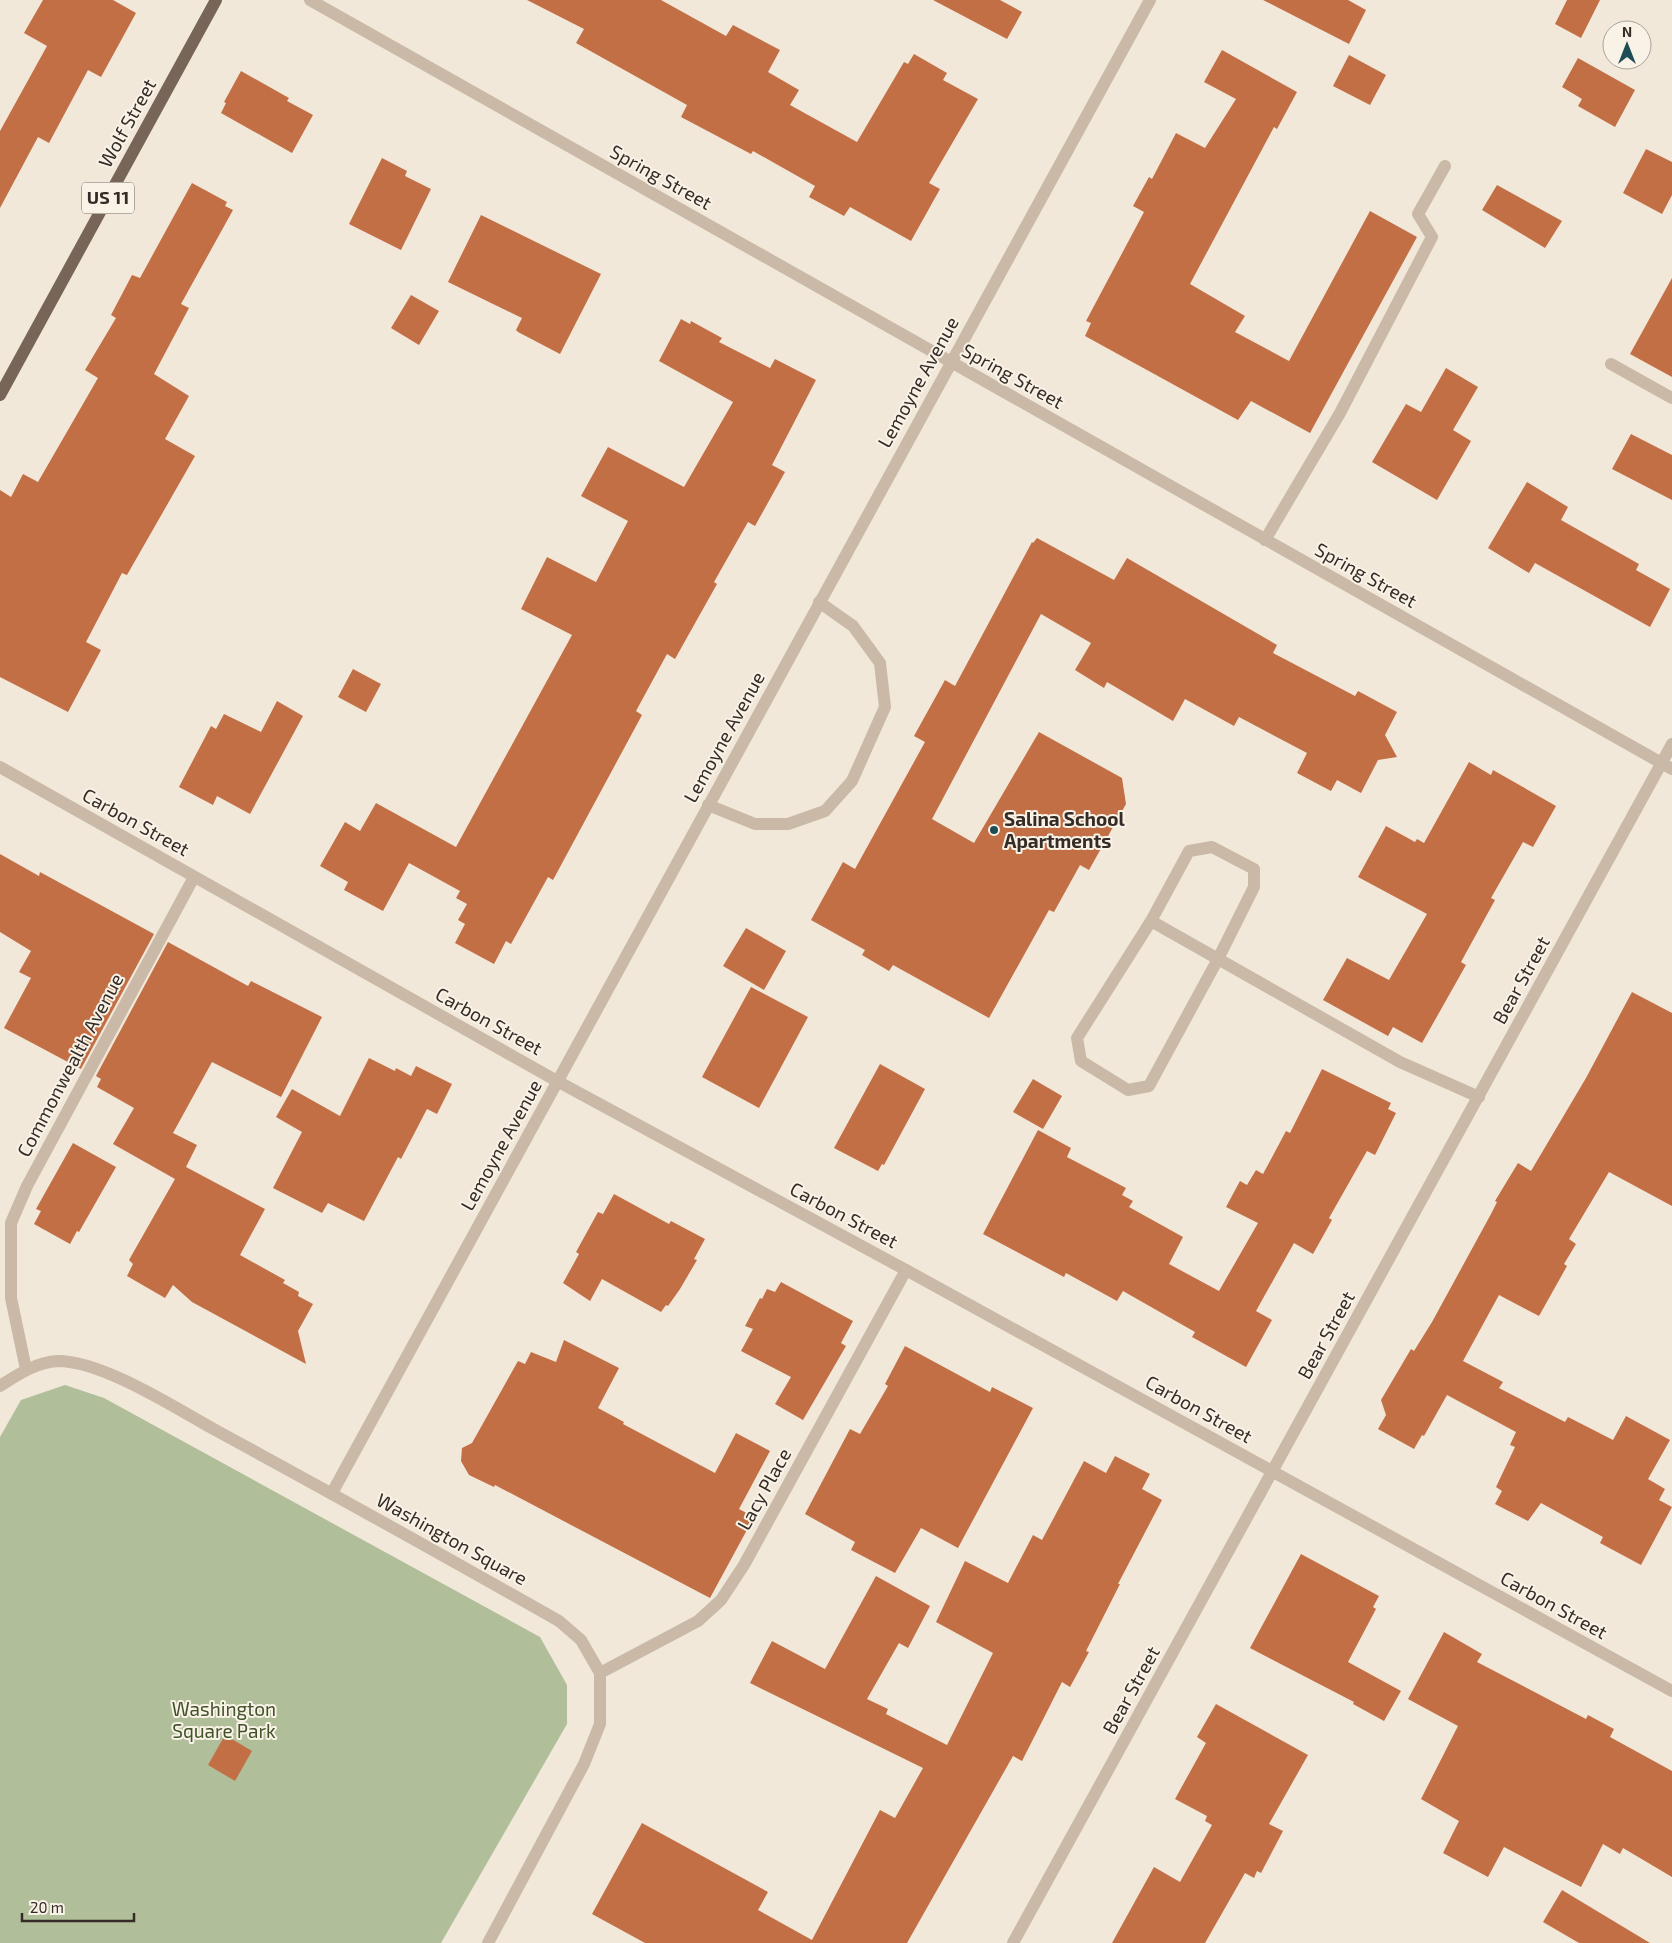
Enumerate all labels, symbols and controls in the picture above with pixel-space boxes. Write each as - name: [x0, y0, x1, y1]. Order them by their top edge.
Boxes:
- north arrow: [1602, 20, 1652, 70]
- text: N: [1622, 23, 1632, 40]
- street label: Wolf Street: [93, 74, 160, 171]
- street label: Spring Street: [606, 139, 716, 214]
- road number: US 11: [82, 182, 134, 214]
- street label: Lemoyne Avenue: [872, 312, 963, 451]
- street label: Spring Street: [958, 338, 1068, 413]
- street label: Spring Street: [1311, 537, 1421, 612]
- street label: Lemoyne Avenue: [678, 667, 769, 806]
- street label: Carbon Street: [79, 783, 194, 860]
- place label: Salina School Apartments: [1004, 807, 1125, 852]
- marker: Salina School Apartments: [988, 824, 1000, 836]
- street label: Bear Street: [1487, 932, 1554, 1028]
- street label: Commonwealth Avenue: [11, 969, 128, 1160]
- street label: Carbon Street: [432, 982, 547, 1059]
- street label: Lemoyne Avenue: [455, 1075, 546, 1214]
- street label: Carbon Street: [786, 1177, 902, 1253]
- street label: Bear Street: [1292, 1287, 1359, 1383]
- street label: Carbon Street: [1142, 1370, 1257, 1447]
- street label: Lacy Place: [732, 1444, 795, 1534]
- street label: Washington Square: [373, 1488, 532, 1590]
- street label: Carbon Street: [1497, 1566, 1612, 1643]
- street label: Bear Street: [1097, 1642, 1164, 1738]
- park label: Washington Square Park: [172, 1697, 276, 1742]
- scale bar: [22, 1890, 135, 1922]
- text: 20 m: [30, 1898, 64, 1916]

